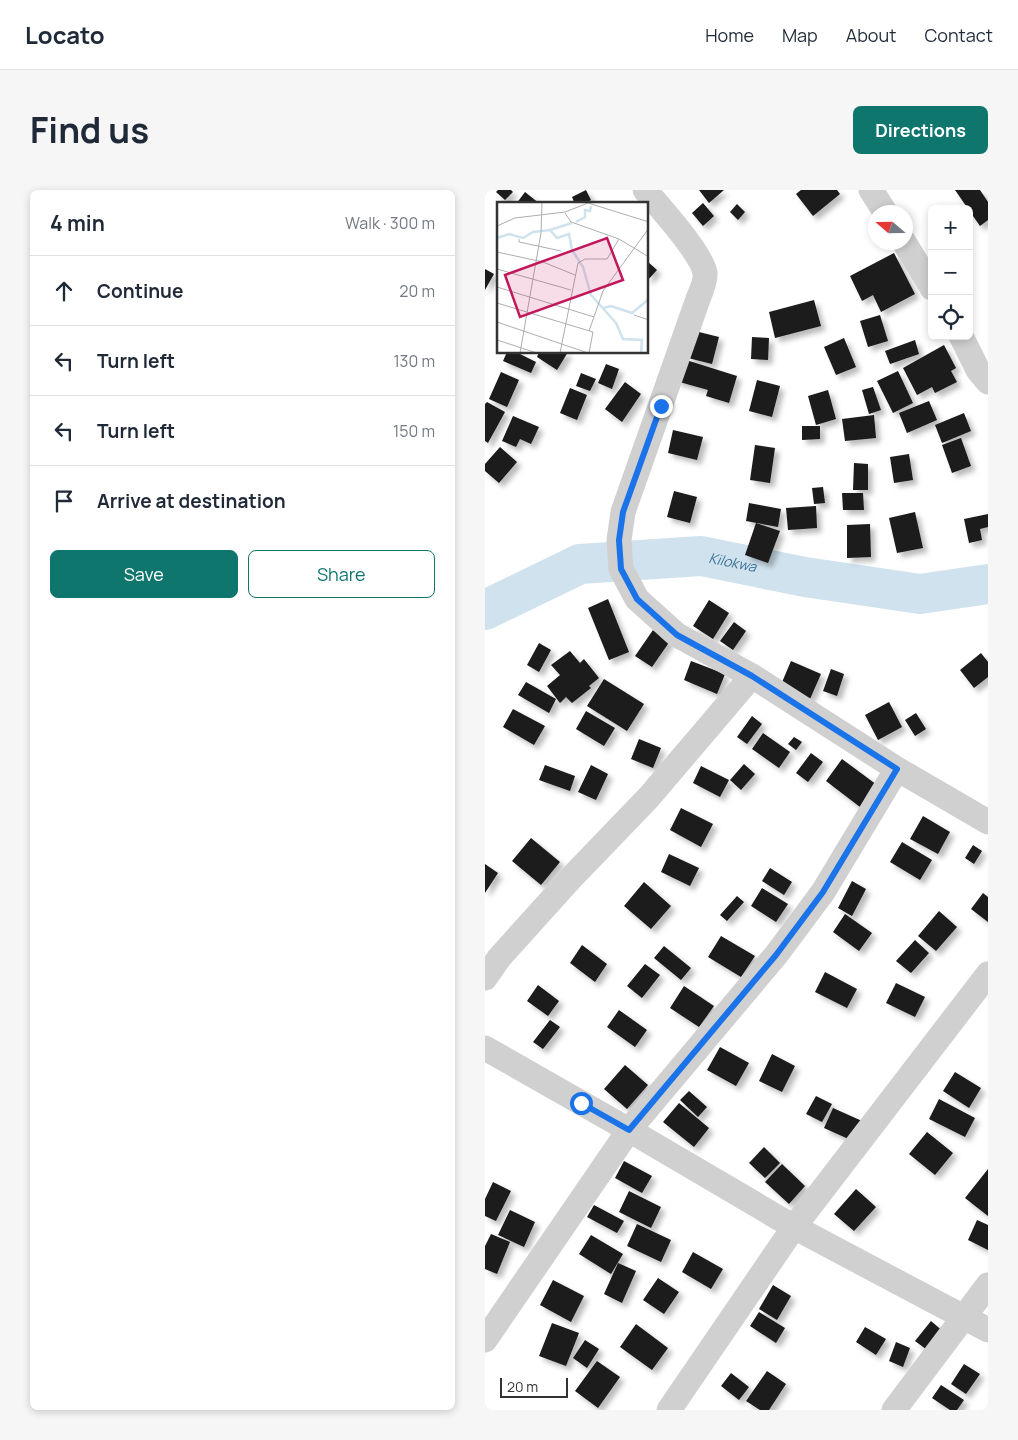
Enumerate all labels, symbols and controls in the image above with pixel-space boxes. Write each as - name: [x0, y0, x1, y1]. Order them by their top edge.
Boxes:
- text: Locato: [25, 18, 105, 51]
- text: Home: [705, 23, 754, 47]
- text: Map: [782, 23, 818, 47]
- text: About: [846, 23, 896, 47]
- text: Contact: [924, 23, 993, 47]
- text: Find us: [30, 106, 149, 154]
- button: Directions: [853, 106, 988, 154]
- inset map: [497, 202, 649, 354]
- north arrow: [868, 205, 913, 250]
- map controls: [928, 205, 973, 340]
- button: +: [928, 205, 973, 250]
- text: 4 min: [50, 209, 105, 237]
- text: Walk · 300 m: [345, 212, 435, 234]
- button: −: [928, 250, 973, 295]
- icon: ahead: [50, 277, 78, 305]
- text: Continue: [97, 278, 183, 304]
- text: 20 m: [399, 280, 435, 302]
- button: locate: [928, 295, 973, 340]
- icon: left: [50, 347, 78, 375]
- text: Turn left: [97, 348, 175, 374]
- text: 130 m: [393, 350, 435, 372]
- route end: [650, 395, 673, 418]
- icon: left: [50, 417, 78, 445]
- text: Turn left: [97, 418, 175, 444]
- text: 150 m: [393, 420, 435, 442]
- icon: arrive: [50, 487, 78, 515]
- text: Arrive at destination: [97, 488, 286, 514]
- water label: Kilokwa: [707, 548, 759, 576]
- button: Save: [50, 550, 238, 598]
- button: Share: [248, 550, 435, 598]
- route start: [570, 1092, 593, 1115]
- scale bar: [500, 1375, 567, 1398]
- text: 20 m: [507, 1377, 538, 1396]

